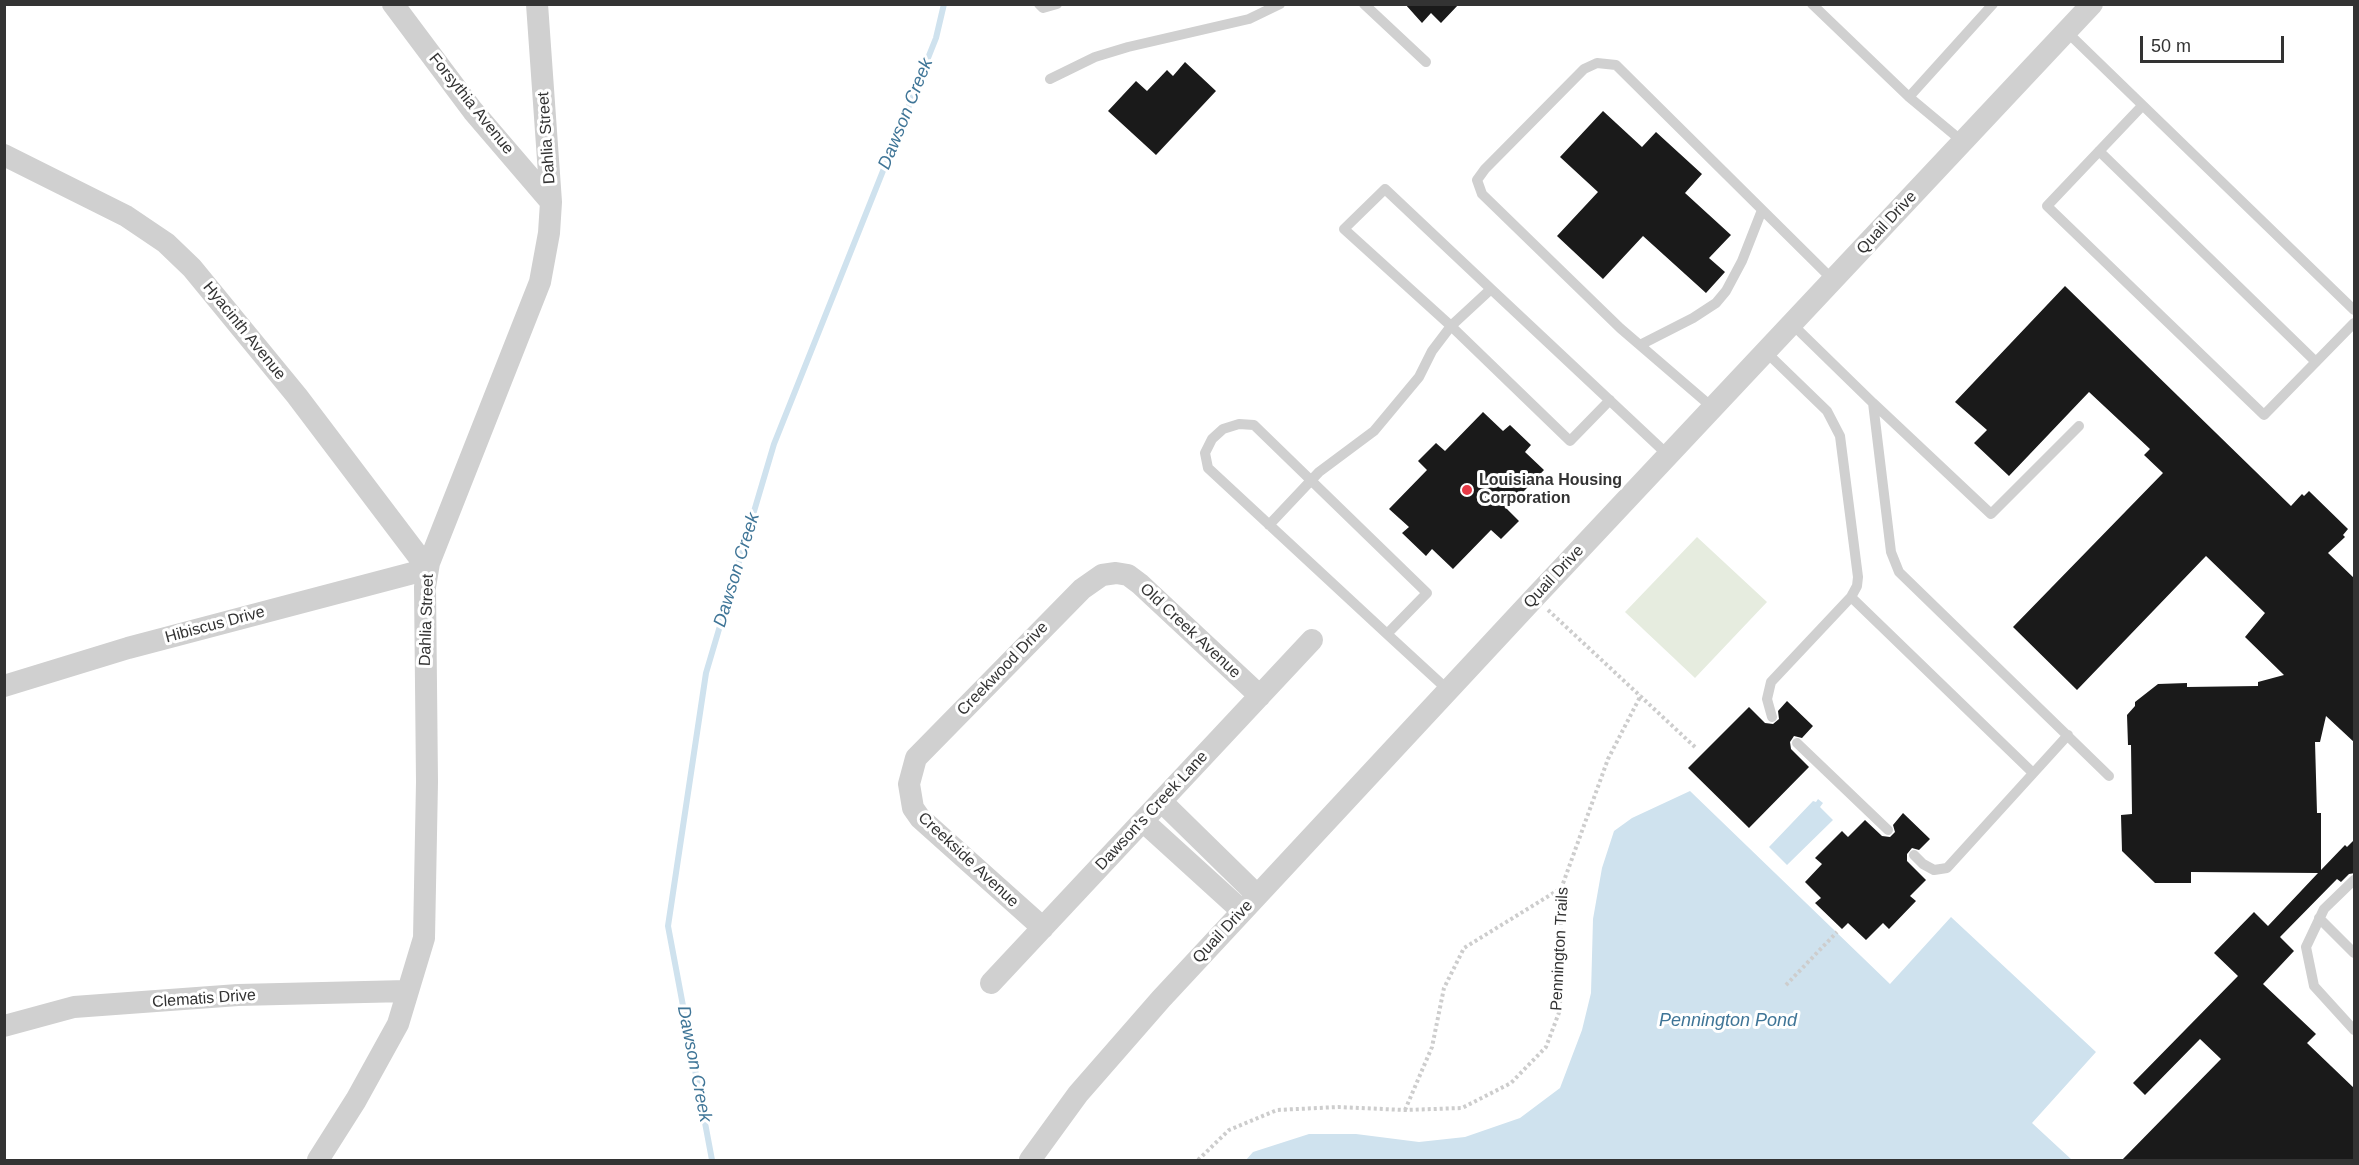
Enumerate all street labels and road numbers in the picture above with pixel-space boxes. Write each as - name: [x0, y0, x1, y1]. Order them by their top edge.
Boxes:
- street label: Forsythia Avenue: [424, 50, 518, 158]
- street label: Dahlia Street: [534, 91, 560, 185]
- street label: Quail Drive: [1853, 188, 1921, 258]
- street label: Hyacinth Avenue: [199, 278, 289, 384]
- street label: Quail Drive: [1520, 542, 1588, 612]
- street label: Dahlia Street: [416, 573, 438, 667]
- street label: Old Creek Avenue: [1136, 579, 1244, 683]
- street label: Hibiscus Drive: [163, 602, 267, 648]
- street label: Creekwood Drive: [953, 618, 1053, 720]
- street label: Dawson's Creek Lane: [1092, 747, 1212, 875]
- street label: Creekside Avenue: [914, 808, 1022, 912]
- street label: Pennington Trails: [1547, 887, 1573, 1011]
- street label: Quail Drive: [1189, 897, 1257, 967]
- street label: Clematis Drive: [151, 986, 257, 1012]

